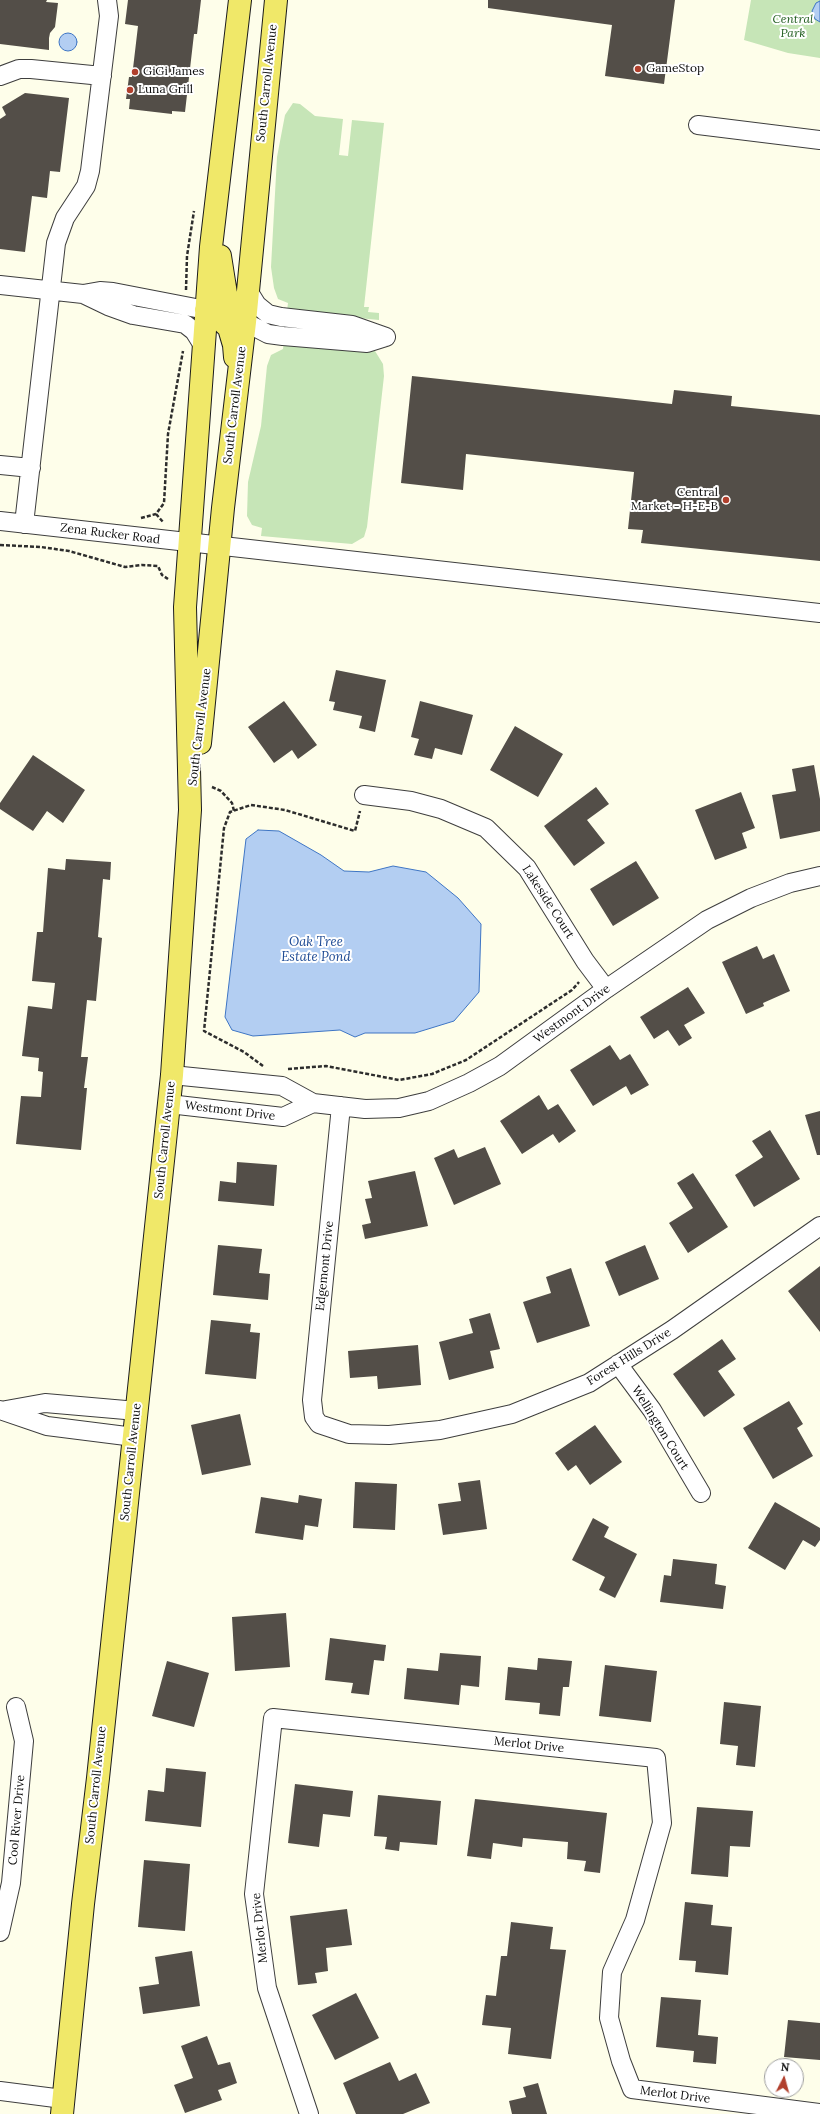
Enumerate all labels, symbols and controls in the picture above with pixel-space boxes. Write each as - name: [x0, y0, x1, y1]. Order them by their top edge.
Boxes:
- park label: Central Park: [773, 13, 813, 41]
- street label: South Carroll Avenue: [254, 23, 280, 143]
- place label: GameStop: [646, 62, 704, 76]
- marker: GameStop: [633, 64, 643, 74]
- place label: GiGi James: [143, 65, 204, 79]
- marker: GiGi James: [130, 67, 140, 77]
- place label: Luna Grill: [138, 83, 193, 97]
- marker: Luna Grill: [125, 85, 135, 95]
- street label: South Carroll Avenue: [221, 345, 249, 465]
- place label: Central Market - H-E-B: [631, 486, 718, 514]
- marker: Central Market - H-E-B: [721, 495, 731, 505]
- street label: Zena Rucker Road: [59, 521, 161, 547]
- street label: South Carroll Avenue: [186, 667, 214, 787]
- street label: Lakeside Court: [519, 863, 577, 941]
- water label: Oak Tree Estate Pond: [281, 934, 351, 965]
- street label: Westmont Drive: [531, 981, 613, 1047]
- street label: South Carroll Avenue: [152, 1080, 178, 1200]
- street label: Westmont Drive: [184, 1098, 276, 1124]
- street label: Edgemont Drive: [313, 1220, 337, 1312]
- street label: Forest Hills Drive: [584, 1325, 674, 1389]
- street label: Wellington Court: [628, 1383, 692, 1473]
- street label: South Carroll Avenue: [118, 1402, 144, 1522]
- street label: South Carroll Avenue: [83, 1725, 109, 1845]
- street label: Merlot Drive: [493, 1734, 565, 1756]
- street label: Cool River Drive: [6, 1774, 28, 1866]
- street label: Merlot Drive: [249, 1892, 271, 1964]
- north arrow: [764, 2058, 804, 2098]
- text: N: [780, 2060, 790, 2074]
- street label: Merlot Drive: [639, 2084, 711, 2106]

